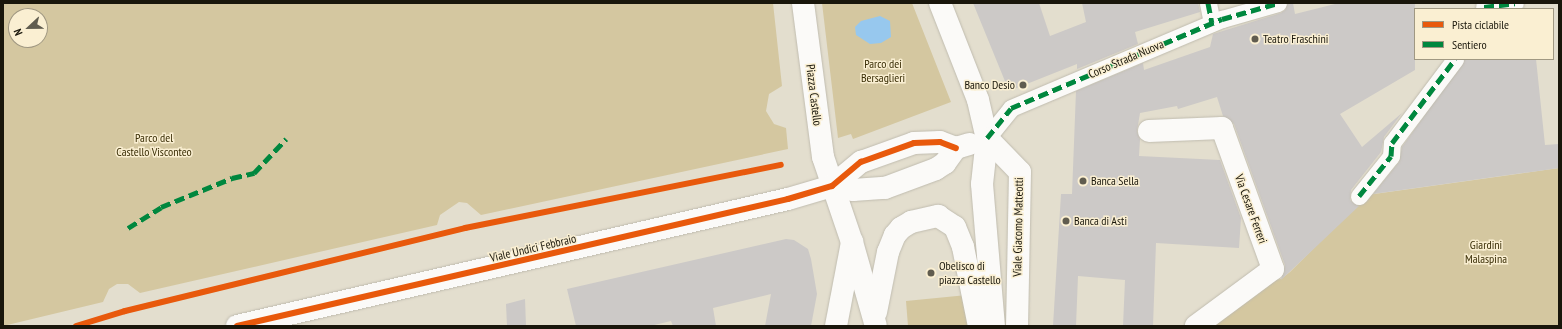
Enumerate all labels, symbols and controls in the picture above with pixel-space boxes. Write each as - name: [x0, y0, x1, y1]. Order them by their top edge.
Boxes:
- north arrow: [8, 8, 48, 48]
- legend: [1414, 8, 1554, 60]
- text: Pista ciclabile: [1452, 17, 1509, 32]
- text: N: [10, 27, 25, 38]
- place label: Teatro Fraschini: [1263, 32, 1328, 46]
- marker: Teatro Fraschini: [1250, 34, 1260, 44]
- street label: Corso Strada Nuova: [1086, 37, 1166, 81]
- text: Sentiero: [1452, 37, 1487, 52]
- park label: Parco dei Bersaglieri: [861, 57, 905, 85]
- street label: Piazza Castello: [803, 63, 825, 127]
- place label: Banco Desio: [964, 78, 1015, 92]
- marker: Banco Desio: [1018, 80, 1028, 90]
- park label: Parco del Castello Visconteo: [116, 131, 192, 159]
- street label: Via Cesare Ferreri: [1232, 172, 1270, 246]
- place label: Banca Sella: [1091, 174, 1139, 188]
- marker: Banca Sella: [1078, 176, 1088, 186]
- street label: Viale Giacomo Matteotti: [1010, 177, 1026, 277]
- place label: Banca di Asti: [1074, 214, 1127, 228]
- marker: Banca di Asti: [1061, 216, 1071, 226]
- street label: Viale Undici Febbraio: [488, 231, 578, 265]
- park label: Giardini Malaspina: [1465, 238, 1507, 266]
- place label: Obelisco di piazza Castello: [939, 259, 1001, 287]
- marker: Obelisco di piazza Castello: [926, 268, 936, 278]

